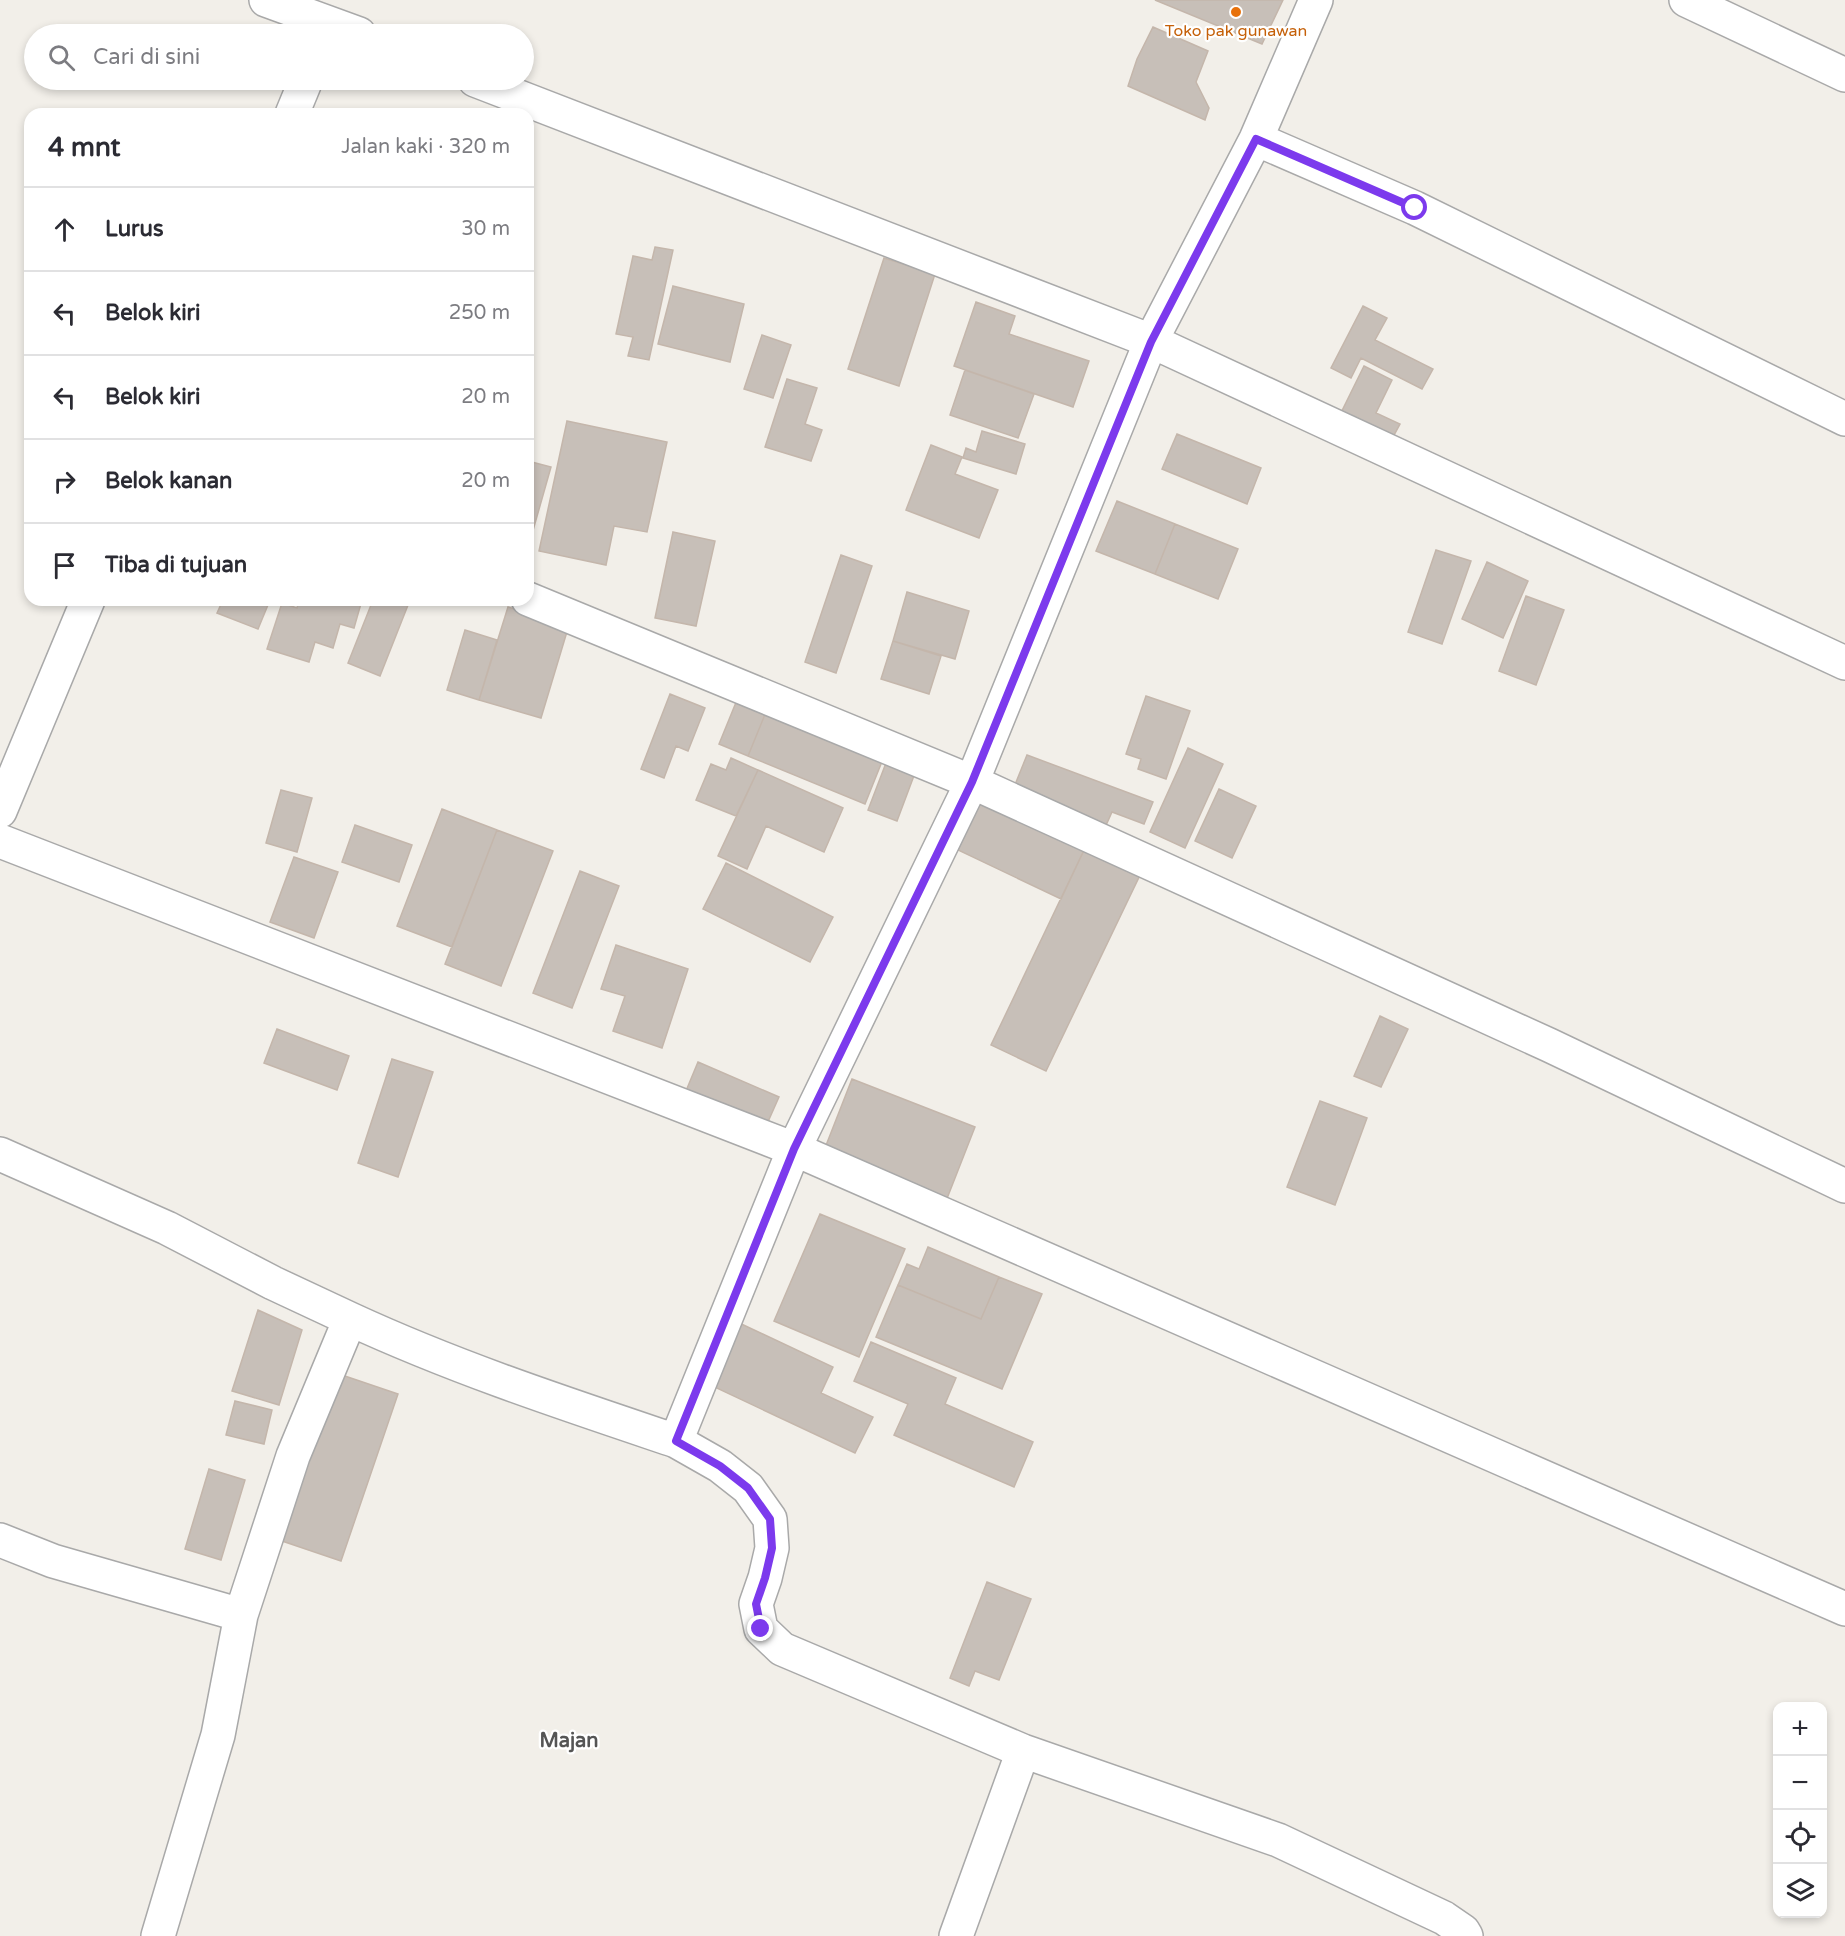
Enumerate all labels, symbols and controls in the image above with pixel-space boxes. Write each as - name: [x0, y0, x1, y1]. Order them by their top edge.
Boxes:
- marker: Toko pak gunawan: [1229, 5, 1243, 19]
- place label: Toko pak gunawan: [1165, 21, 1307, 41]
- search box: [24, 24, 534, 90]
- icon: search: [45, 41, 78, 74]
- text: Cari di sini: [93, 44, 200, 70]
- text: 4 mnt: [48, 132, 120, 163]
- text: Jalan kaki · 320 m: [341, 135, 510, 159]
- route start: [1401, 194, 1427, 220]
- icon: ahead: [48, 213, 81, 246]
- text: Lurus: [105, 216, 163, 242]
- text: 30 m: [461, 217, 510, 241]
- icon: left: [48, 297, 81, 330]
- text: Belok kiri: [105, 300, 201, 326]
- text: 250 m: [449, 301, 510, 325]
- icon: left: [48, 381, 81, 414]
- text: Belok kiri: [105, 384, 201, 410]
- text: 20 m: [461, 385, 510, 409]
- icon: right: [48, 465, 81, 498]
- text: Belok kanan: [105, 468, 232, 494]
- text: 20 m: [461, 469, 510, 493]
- icon: arrive: [48, 549, 81, 582]
- text: Tiba di tujuan: [105, 552, 247, 578]
- route end: [747, 1615, 773, 1641]
- map controls: [1773, 1702, 1827, 1918]
- button: +: [1773, 1702, 1827, 1756]
- district label: Majan: [539, 1729, 599, 1753]
- button: −: [1773, 1756, 1827, 1810]
- button: locate: [1773, 1810, 1827, 1864]
- button: layers: [1773, 1864, 1827, 1918]

